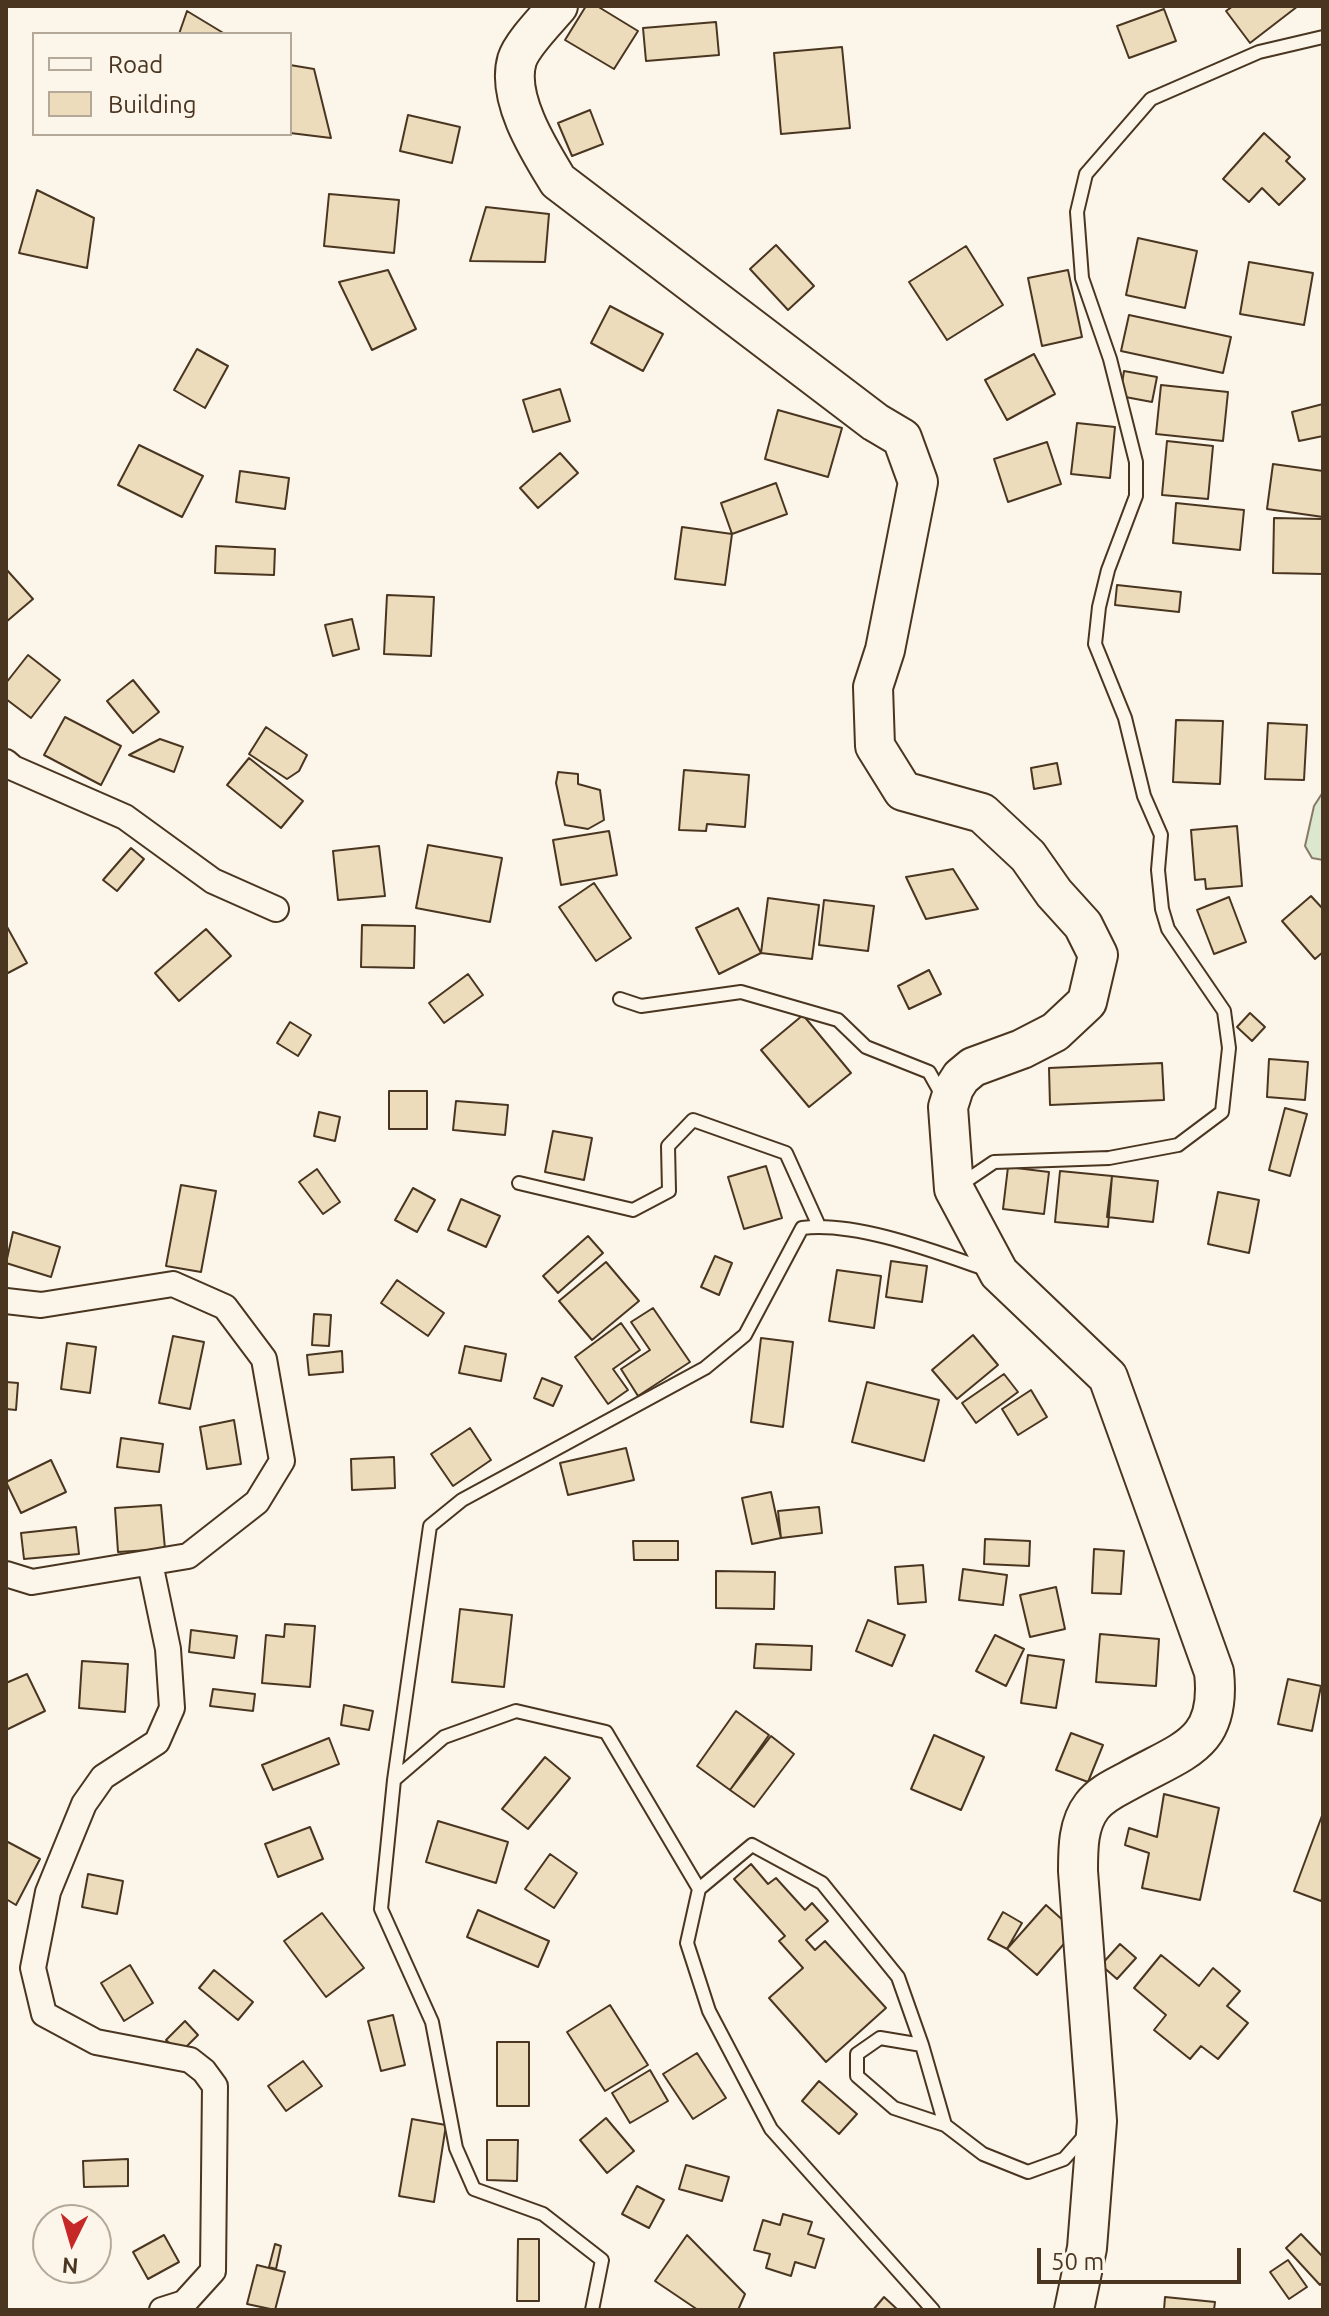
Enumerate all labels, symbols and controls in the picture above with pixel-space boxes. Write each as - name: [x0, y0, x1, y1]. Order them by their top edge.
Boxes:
- legend: [32, 32, 292, 136]
- text: Road: [108, 51, 163, 78]
- text: Building: [108, 91, 196, 118]
- north arrow: [32, 2204, 112, 2284]
- scale bar: [1041, 2232, 1245, 2282]
- text: 50 m: [1051, 2248, 1104, 2275]
- text: N: [61, 2253, 79, 2280]

